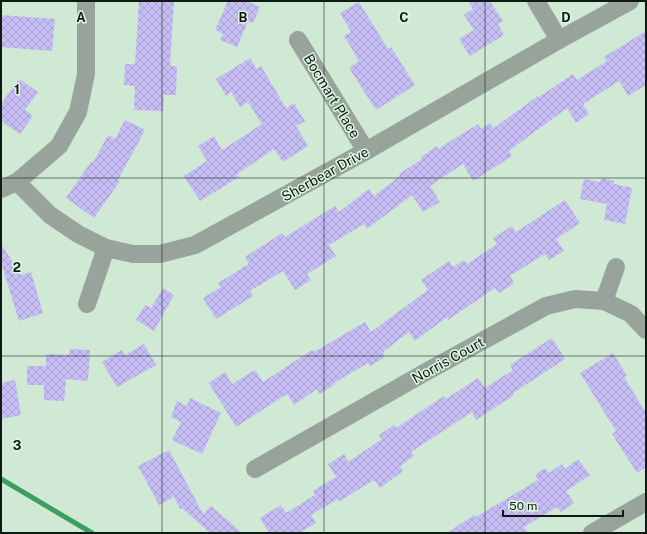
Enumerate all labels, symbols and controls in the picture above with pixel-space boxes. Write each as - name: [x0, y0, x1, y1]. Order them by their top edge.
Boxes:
- text: A: [76, 10, 86, 25]
- text: B: [239, 10, 248, 25]
- text: C: [399, 10, 409, 25]
- text: D: [561, 10, 571, 25]
- street label: Bocmart Place: [301, 51, 363, 141]
- text: 1: [14, 82, 20, 97]
- street label: Sherbear Drive: [279, 143, 371, 205]
- text: 2: [13, 260, 21, 275]
- street label: Norris Court: [409, 334, 487, 386]
- text: 3: [13, 438, 22, 453]
- scale bar: [503, 492, 623, 518]
- text: 50 m: [509, 499, 537, 513]

